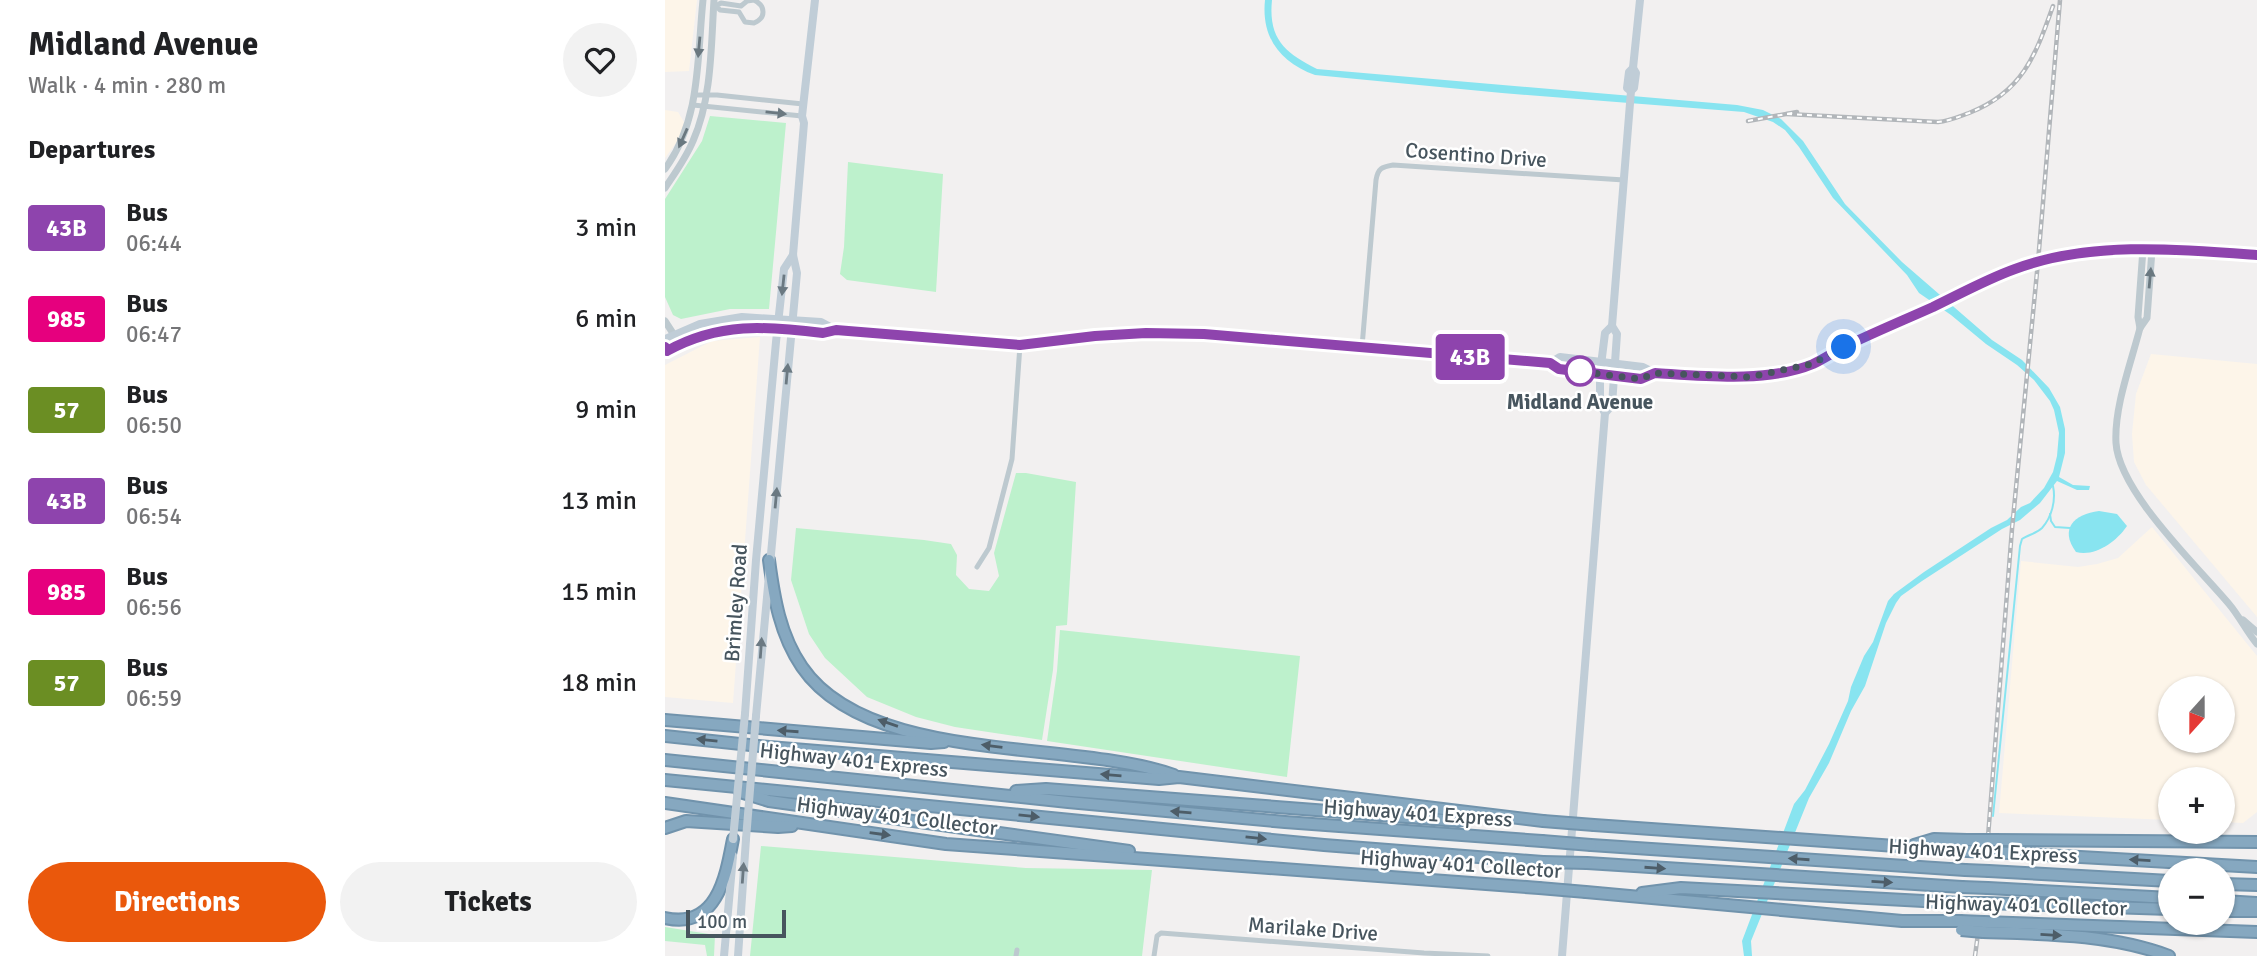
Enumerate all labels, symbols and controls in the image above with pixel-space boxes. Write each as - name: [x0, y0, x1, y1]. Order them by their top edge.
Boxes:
- button: heart: [563, 23, 637, 97]
- text: Midland Avenue: [28, 24, 258, 65]
- one-way arrow: [693, 37, 704, 59]
- text: Walk · 4 min · 280 m: [28, 71, 226, 100]
- one-way arrow: [765, 107, 787, 118]
- one-way arrow: [677, 128, 688, 149]
- text: Departures: [28, 134, 155, 166]
- street label: Cosentino Drive: [1404, 137, 1548, 173]
- text: Bus: [126, 197, 168, 229]
- text: 3 min: [575, 212, 637, 244]
- text: 43B: [46, 213, 87, 243]
- text: 06:44: [126, 229, 182, 258]
- one-way arrow: [2145, 267, 2156, 289]
- one-way arrow: [777, 275, 788, 297]
- text: Bus: [126, 288, 168, 320]
- text: 6 min: [575, 303, 637, 335]
- text: 985: [47, 304, 86, 334]
- text: 06:47: [126, 320, 182, 349]
- your location: [1826, 329, 1861, 364]
- line badge: 43B: [1430, 334, 1510, 380]
- text: 43B: [1450, 342, 1490, 372]
- marker: Midland Avenue: [1565, 356, 1595, 386]
- one-way arrow: [782, 363, 793, 385]
- text: Bus: [126, 379, 168, 411]
- place label: Midland Avenue: [1507, 389, 1653, 415]
- text: 9 min: [575, 394, 637, 426]
- text: 57: [54, 395, 79, 425]
- text: 06:50: [126, 411, 182, 440]
- text: Bus: [126, 470, 168, 502]
- text: 13 min: [561, 485, 637, 517]
- text: 43B: [46, 486, 87, 516]
- one-way arrow: [771, 487, 782, 509]
- text: 06:54: [126, 502, 182, 531]
- street label: Brimley Road: [719, 543, 753, 663]
- text: Bus: [126, 561, 168, 593]
- text: 15 min: [561, 576, 637, 608]
- text: 985: [47, 577, 86, 607]
- text: 06:56: [126, 593, 182, 622]
- one-way arrow: [756, 637, 767, 659]
- text: Bus: [126, 652, 168, 684]
- text: 18 min: [561, 667, 637, 699]
- text: 57: [54, 668, 79, 698]
- north arrow: [2158, 676, 2235, 752]
- map controls: [2158, 676, 2235, 935]
- text: 06:59: [126, 684, 182, 713]
- one-way arrow: [877, 717, 898, 728]
- one-way arrow: [776, 725, 798, 736]
- one-way arrow: [696, 735, 718, 746]
- street label: Highway 401 Express: [758, 737, 950, 783]
- one-way arrow: [981, 741, 1003, 752]
- button: +: [2158, 767, 2235, 844]
- one-way arrow: [1100, 769, 1122, 780]
- street label: Highway 401 Collector: [795, 791, 999, 841]
- street label: Highway 401 Express: [1323, 793, 1513, 833]
- one-way arrow: [1170, 806, 1192, 817]
- one-way arrow: [1018, 810, 1040, 821]
- one-way arrow: [869, 829, 891, 840]
- one-way arrow: [1245, 833, 1267, 844]
- street label: Highway 401 Express: [1888, 833, 2078, 869]
- street label: Highway 401 Collector: [1359, 844, 1563, 884]
- one-way arrow: [1788, 853, 1810, 864]
- one-way arrow: [2129, 854, 2151, 865]
- button: −: [2158, 858, 2235, 935]
- button: Directions: [28, 862, 326, 942]
- button: Tickets: [340, 862, 637, 942]
- one-way arrow: [738, 862, 749, 884]
- one-way arrow: [1645, 863, 1667, 874]
- one-way arrow: [1872, 877, 1894, 888]
- street label: Highway 401 Collector: [1925, 888, 2128, 922]
- scale bar: [686, 907, 786, 939]
- text: 100 m: [697, 910, 747, 934]
- street label: Marilake Drive: [1247, 911, 1379, 947]
- one-way arrow: [2040, 930, 2062, 941]

